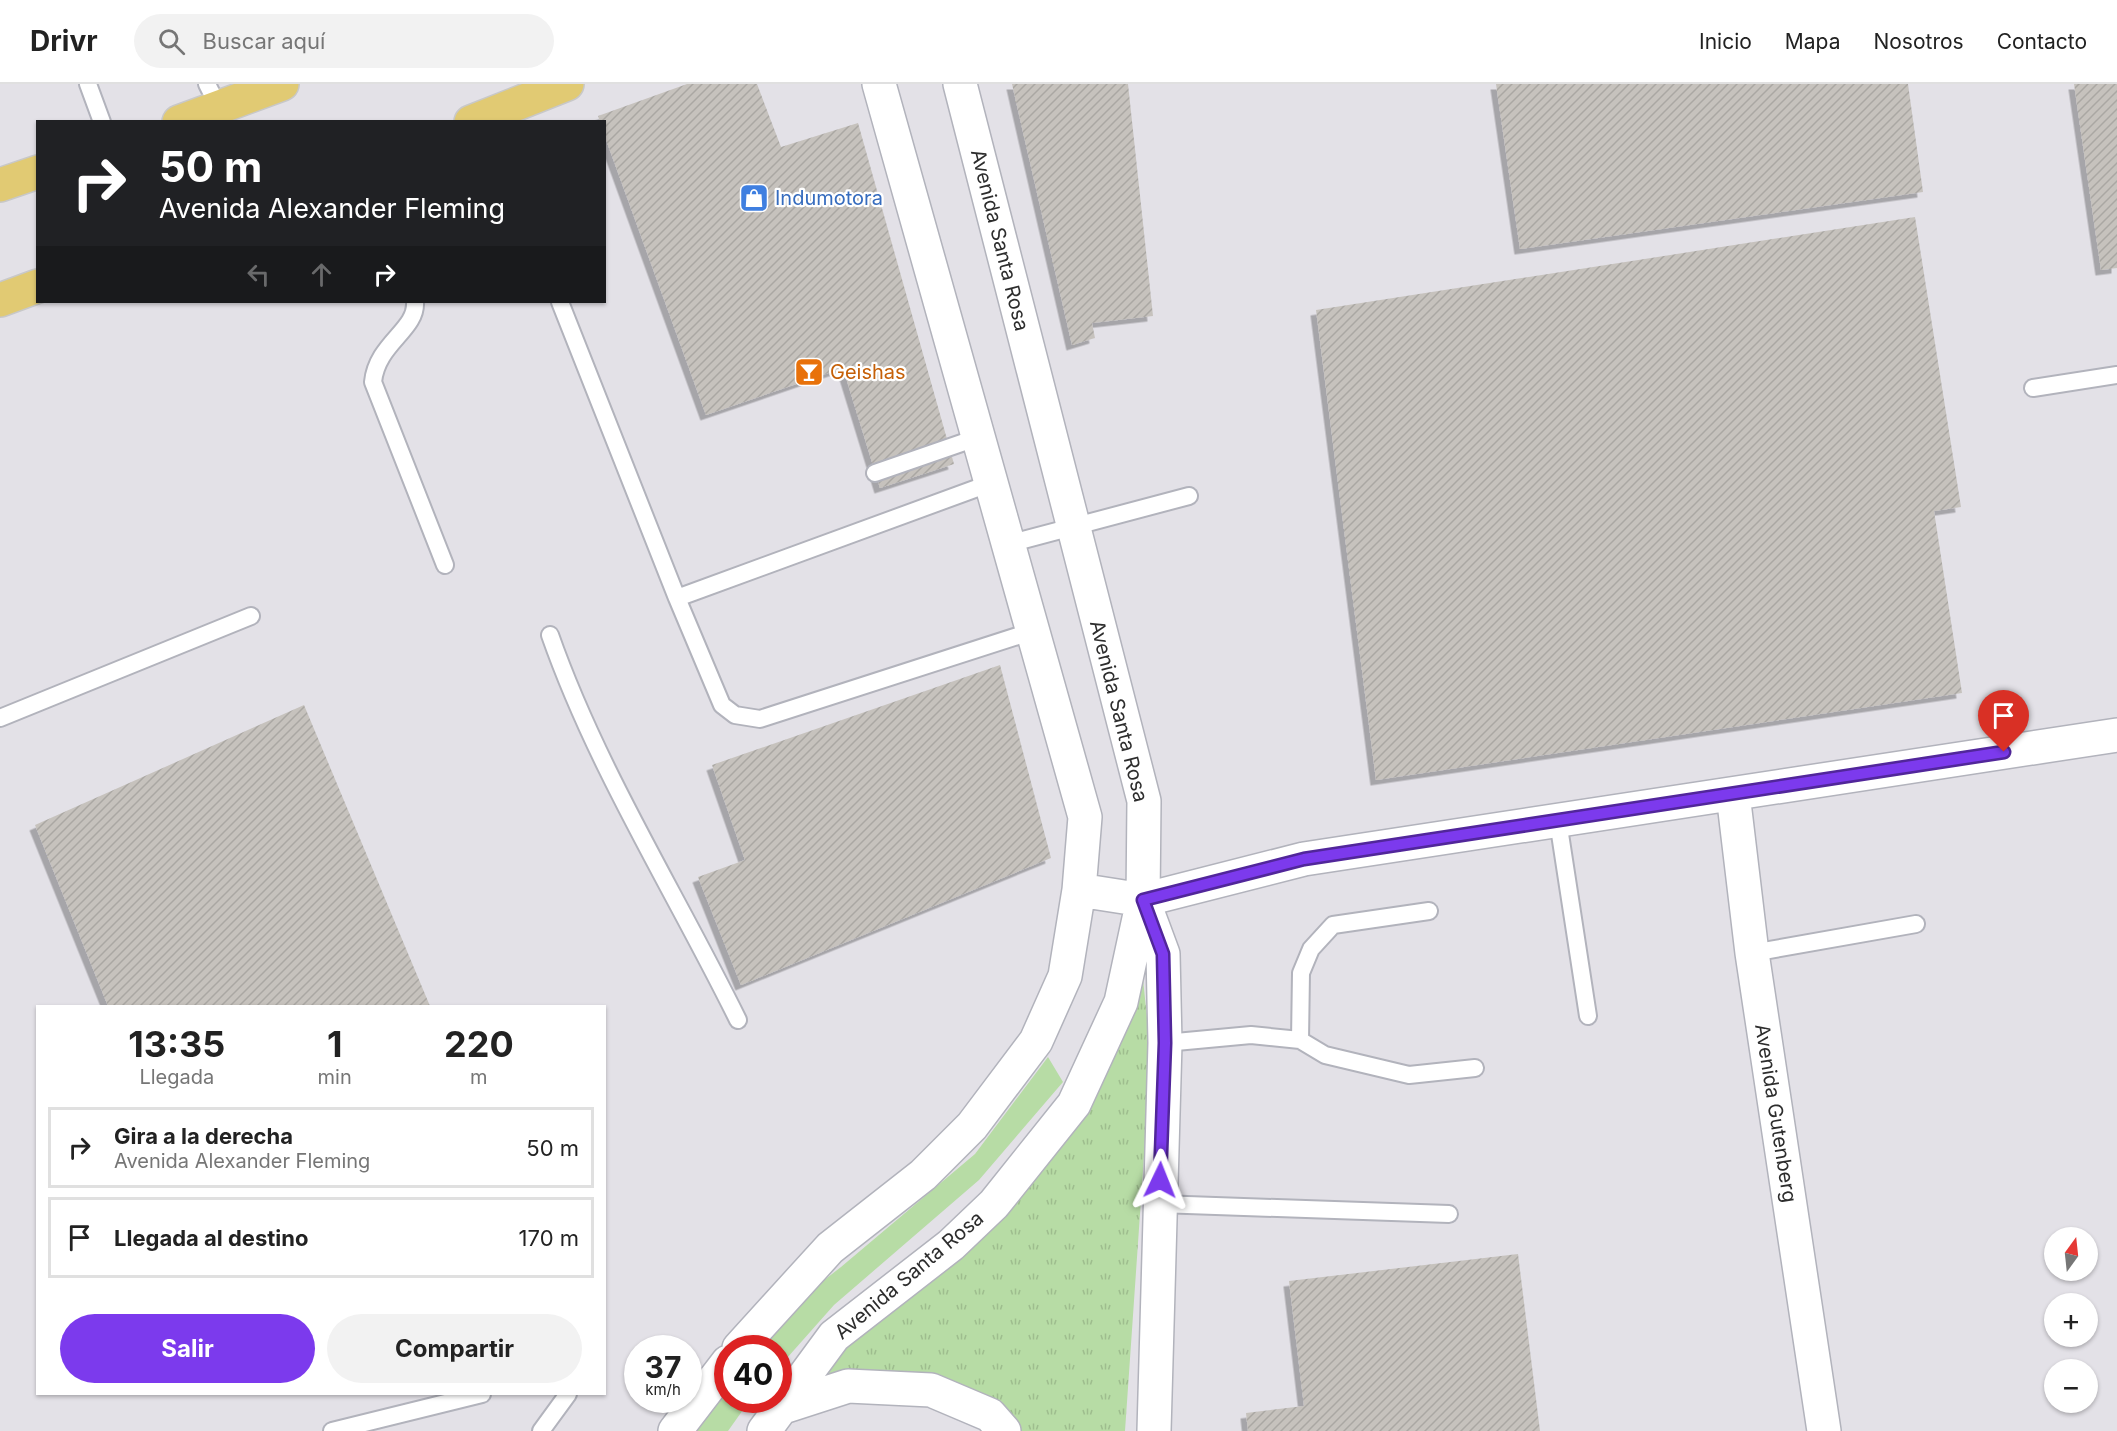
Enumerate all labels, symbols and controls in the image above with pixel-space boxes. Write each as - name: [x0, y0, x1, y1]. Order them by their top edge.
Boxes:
- search box: [134, 14, 554, 68]
- text: Drivr: [30, 24, 98, 58]
- icon: search: [155, 25, 188, 58]
- text: Buscar aquí: [203, 28, 325, 54]
- text: Inicio: [1699, 29, 1752, 54]
- text: Mapa: [1785, 29, 1840, 54]
- text: Nosotros: [1873, 29, 1964, 54]
- text: Contacto: [1997, 29, 2087, 54]
- text: 50 m: [159, 141, 262, 192]
- icon: right: [60, 144, 138, 222]
- street label: Avenida Santa Rosa: [966, 147, 1034, 333]
- shop icon: Indumotora: [738, 182, 770, 214]
- place label: Indumotora: [775, 186, 883, 210]
- text: Avenida Alexander Fleming: [159, 192, 505, 225]
- icon: left: [242, 258, 275, 291]
- icon: ahead: [305, 258, 338, 291]
- icon: right: [368, 258, 401, 291]
- bar icon: Geishas: [793, 356, 825, 388]
- place label: Geishas: [830, 360, 906, 384]
- street label: Avenida Santa Rosa: [1085, 618, 1153, 804]
- pin: [1978, 690, 2029, 752]
- icon: arrive: [1987, 699, 2020, 732]
- text: 13:35: [128, 1022, 225, 1066]
- text: 1: [327, 1022, 342, 1066]
- text: 220: [444, 1022, 514, 1066]
- street label: Avenida Gutenberg: [1750, 1022, 1802, 1204]
- text: Llegada: [139, 1065, 214, 1089]
- text: min: [318, 1065, 352, 1089]
- text: m: [470, 1065, 488, 1089]
- text: Gira a la derecha: [114, 1123, 293, 1149]
- icon: right: [63, 1131, 96, 1164]
- text: 50 m: [526, 1135, 579, 1161]
- position arrow: [1128, 1148, 1192, 1212]
- text: Avenida Alexander Fleming: [114, 1149, 370, 1173]
- street label: Avenida Santa Rosa: [830, 1206, 988, 1344]
- icon: arrive: [63, 1221, 96, 1254]
- text: Llegada al destino: [114, 1225, 308, 1251]
- text: 170 m: [519, 1225, 579, 1251]
- north arrow: [2044, 1227, 2098, 1281]
- map controls: [2044, 1227, 2098, 1413]
- button: +: [2044, 1293, 2098, 1347]
- button: Salir: [60, 1314, 315, 1383]
- button: Compartir: [327, 1314, 582, 1383]
- speed limit sign: 40: [714, 1335, 792, 1413]
- text: 37: [645, 1349, 681, 1385]
- button: −: [2044, 1359, 2098, 1413]
- text: km/h: [645, 1380, 681, 1399]

